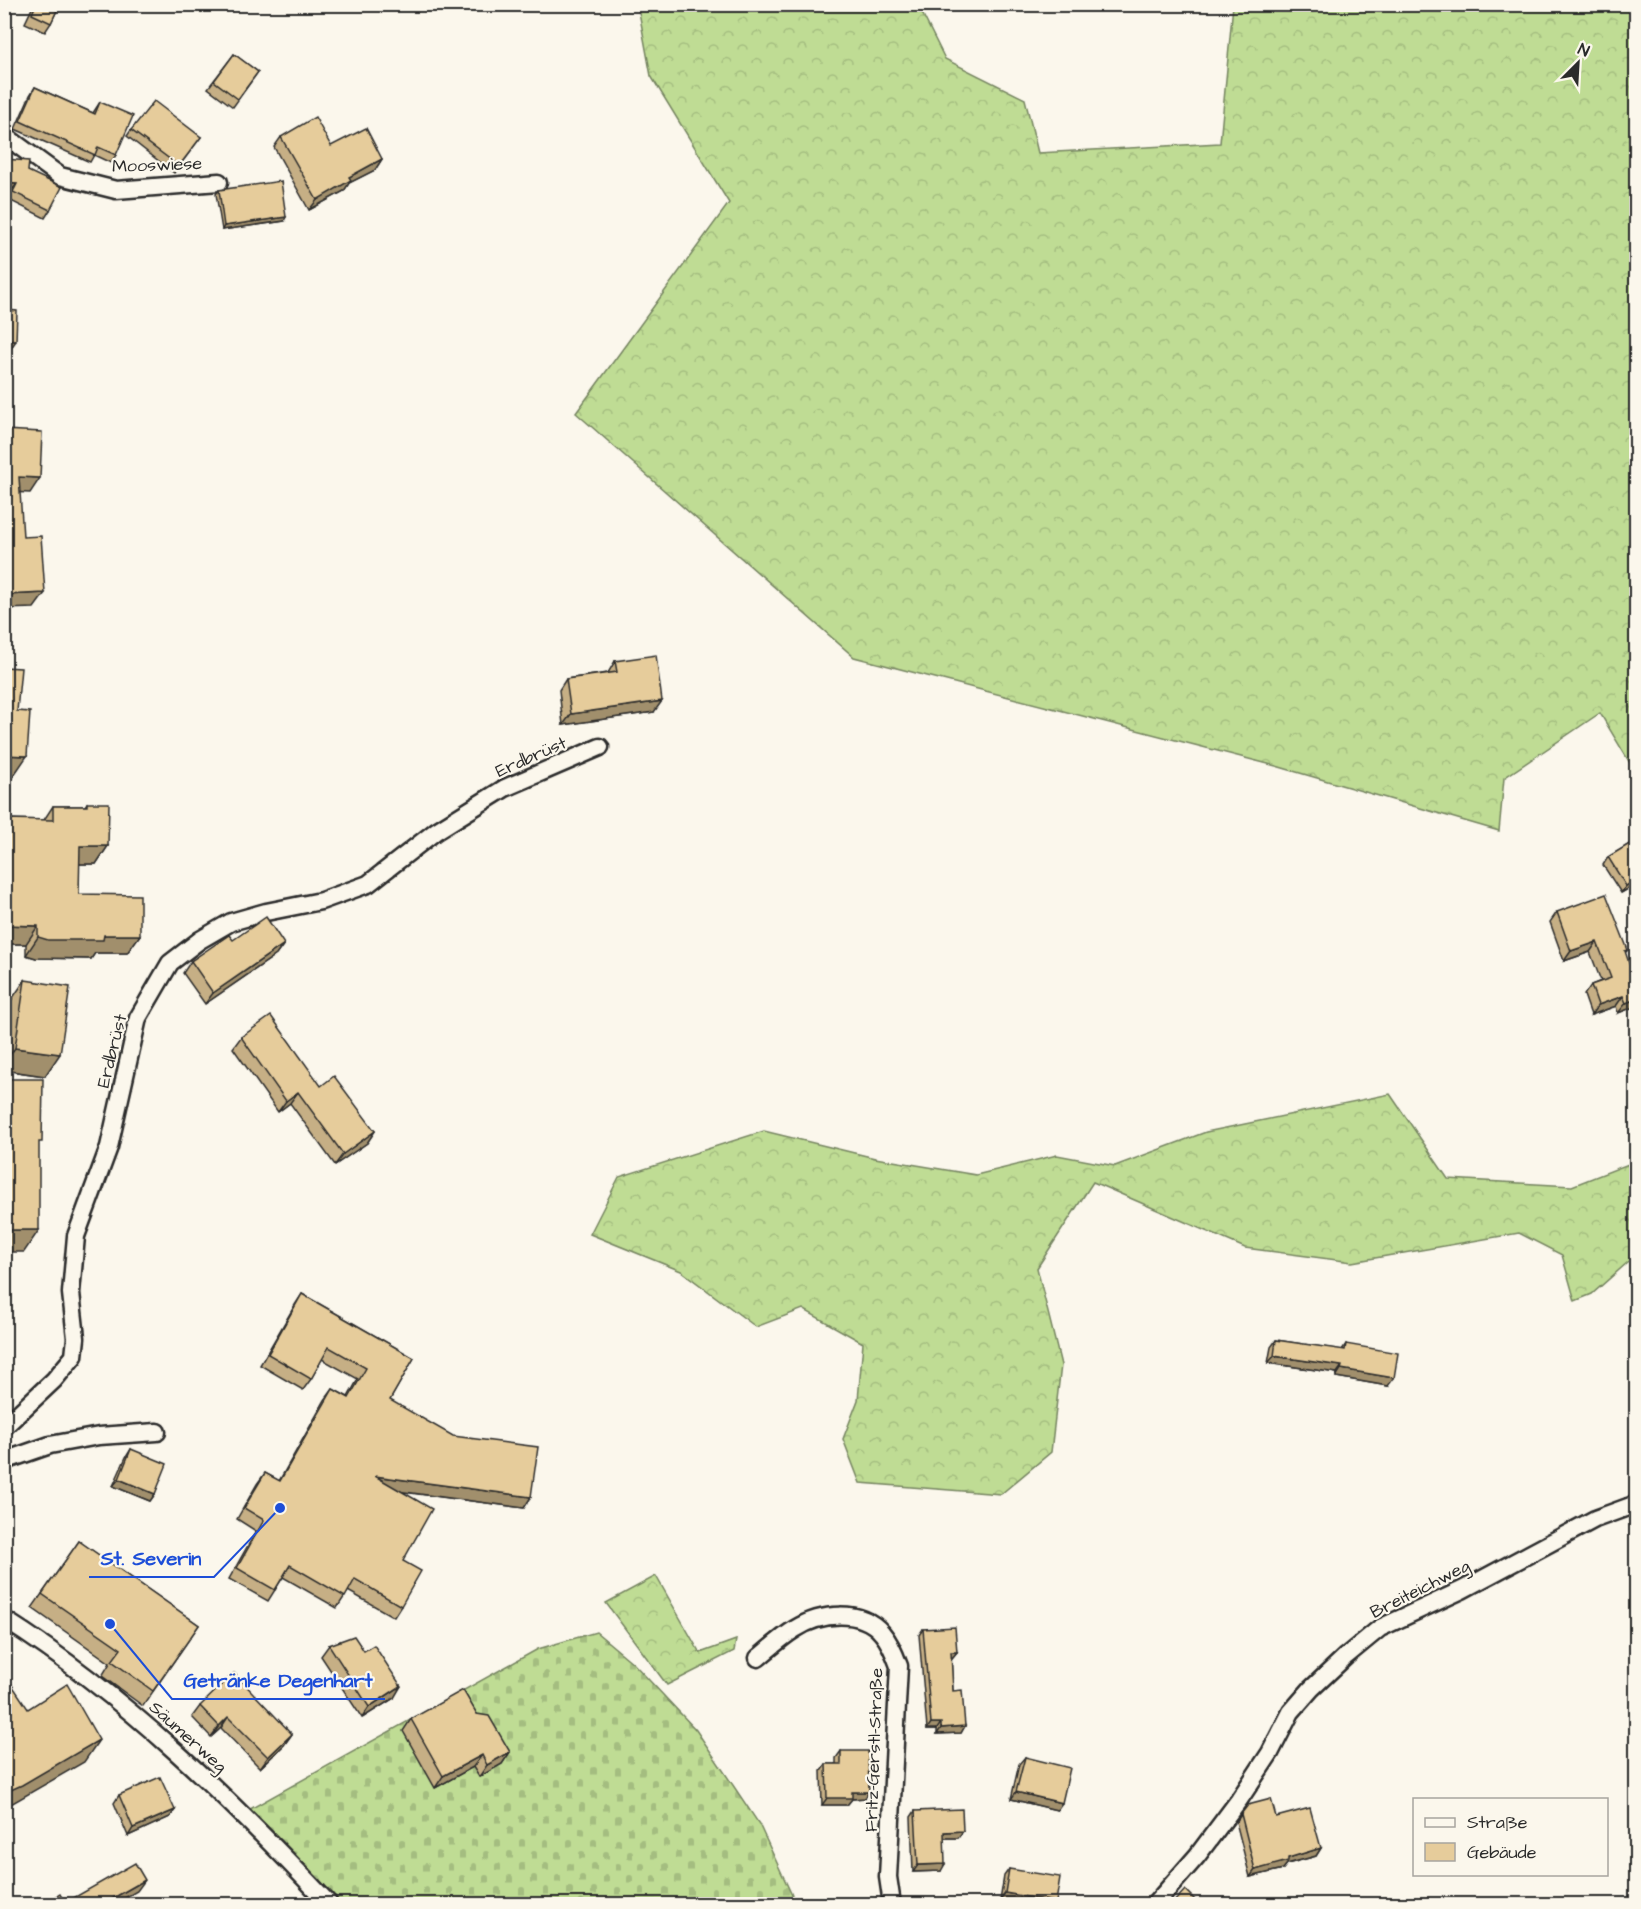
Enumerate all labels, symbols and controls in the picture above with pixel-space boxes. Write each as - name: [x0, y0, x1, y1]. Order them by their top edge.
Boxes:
- north arrow: [1548, 33, 1608, 93]
- text: N: [1575, 38, 1593, 62]
- street label: Mooswiese: [112, 151, 203, 179]
- street label: Erdbrüst: [492, 730, 571, 784]
- street label: Erdbrüst: [91, 1011, 133, 1091]
- callout: St. Severin: [89, 1539, 214, 1577]
- text: St. Severin: [100, 1545, 201, 1573]
- street label: Breiteichweg: [1366, 1553, 1475, 1626]
- callout: Getränke Degenhart: [172, 1661, 385, 1699]
- text: Getränke Degenhart: [183, 1667, 374, 1696]
- street label: Fritz-Gerstl-Straße: [859, 1667, 889, 1833]
- street label: Säumerweg: [143, 1695, 232, 1780]
- legend: [1413, 1798, 1608, 1876]
- text: Straße: [1467, 1810, 1528, 1835]
- text: Gebäude: [1467, 1840, 1537, 1865]

